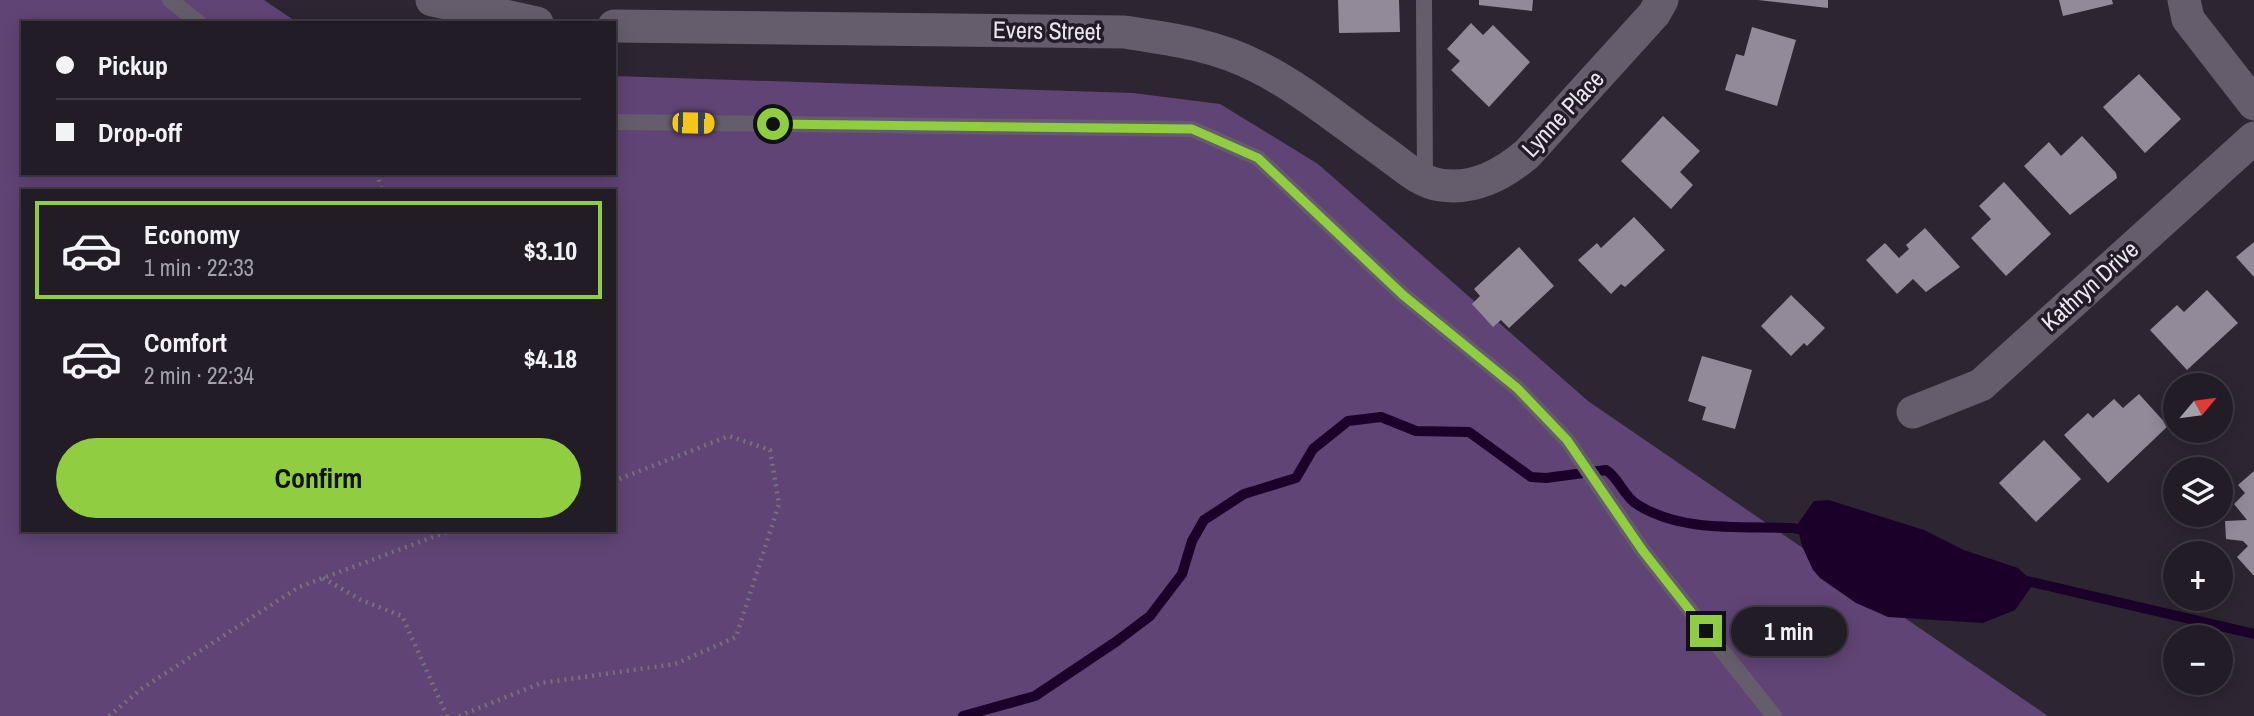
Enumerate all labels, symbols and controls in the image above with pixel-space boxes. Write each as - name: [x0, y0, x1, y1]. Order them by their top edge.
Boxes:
- street label: Evers Street: [993, 13, 1102, 47]
- text: Pickup: [98, 48, 168, 83]
- street label: Lynne Place: [1514, 63, 1611, 164]
- route start: [757, 108, 789, 140]
- car: [672, 112, 715, 134]
- text: Drop-off: [98, 115, 182, 150]
- text: Economy: [144, 217, 240, 252]
- icon: car: [60, 219, 123, 282]
- text: $3.10: [524, 233, 577, 268]
- street label: Kathryn Drive: [2034, 233, 2145, 337]
- text: 1 min · 22:33: [144, 252, 254, 283]
- text: Comfort: [144, 325, 227, 360]
- icon: car: [60, 327, 123, 390]
- text: $4.18: [524, 341, 577, 376]
- text: 2 min · 22:34: [144, 360, 254, 391]
- north arrow: [2163, 373, 2233, 443]
- map controls: [2163, 373, 2233, 695]
- button: Confirm: [56, 438, 581, 518]
- button: layers: [2163, 457, 2233, 527]
- button: +: [2163, 541, 2233, 611]
- callout: 1 min: [1730, 606, 1846, 656]
- route end: [1690, 615, 1722, 647]
- text: 1 min: [1764, 616, 1814, 647]
- button: −: [2163, 625, 2233, 695]

